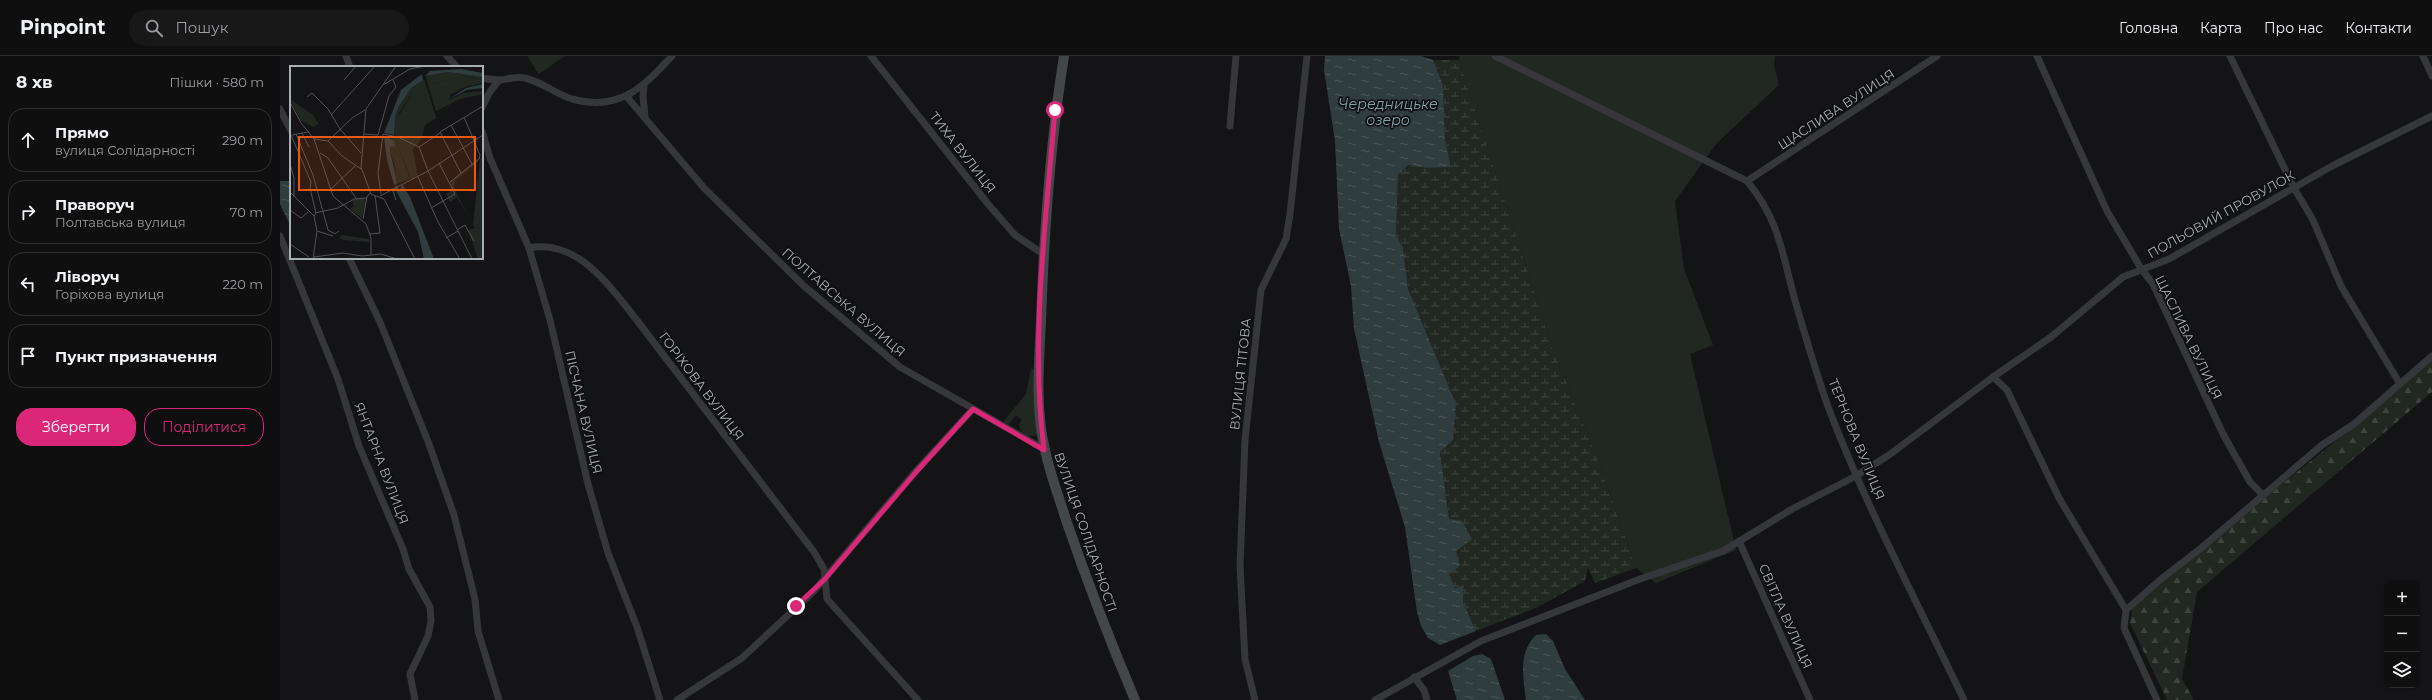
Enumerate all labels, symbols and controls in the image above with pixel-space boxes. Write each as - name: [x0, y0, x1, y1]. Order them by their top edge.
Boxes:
- search box: [129, 10, 409, 46]
- text: Pinpoint: [20, 16, 105, 39]
- icon: search: [143, 17, 165, 39]
- text: Пошук: [175, 18, 228, 37]
- text: Головна: [2119, 19, 2178, 37]
- text: Карта: [2200, 19, 2242, 37]
- text: Про нас: [2264, 19, 2323, 37]
- text: Контакти: [2345, 19, 2412, 37]
- street label: ЩАСЛИВА ВУЛИЦЯ: [1775, 65, 1897, 153]
- inset map: [290, 66, 483, 259]
- text: 8 хв: [16, 72, 53, 92]
- text: Пішки · 580 m: [170, 74, 264, 90]
- water label: Чередницьке озеро: [1338, 95, 1438, 129]
- route start: [1046, 101, 1064, 119]
- street label: ТИХА ВУЛИЦЯ: [926, 108, 1000, 196]
- text: Прямо: [55, 123, 109, 142]
- icon: ahead: [17, 129, 39, 151]
- text: 290 m: [222, 132, 263, 148]
- text: вулиця Солідарності: [55, 142, 195, 158]
- street label: ПОЛЬОВИЙ ПРОВУЛОК: [2144, 167, 2298, 261]
- text: Праворуч: [55, 195, 135, 214]
- icon: right: [17, 201, 39, 223]
- text: 70 m: [230, 204, 263, 220]
- text: Полтавська вулиця: [55, 214, 186, 230]
- street label: ПОЛТАВСЬКА ВУЛИЦЯ: [779, 244, 909, 360]
- text: Ліворуч: [55, 267, 120, 286]
- street label: ЩАСЛИВА ВУЛИЦЯ: [2152, 272, 2226, 402]
- icon: left: [17, 273, 39, 295]
- text: 220 m: [222, 276, 263, 292]
- text: Горіхова вулиця: [55, 286, 164, 302]
- street label: ВУЛИЦЯ ТІТОВА: [1226, 317, 1254, 431]
- street label: ГОРІХОВА ВУЛИЦЯ: [656, 329, 748, 443]
- icon: arrive: [17, 345, 39, 367]
- text: Пункт призначення: [55, 347, 217, 366]
- street label: ПІСЧАНА ВУЛИЦЯ: [562, 349, 606, 475]
- street label: ТЕРНОВА ВУЛИЦЯ: [1825, 376, 1889, 502]
- street label: ЯНТАРНА ВУЛИЦЯ: [351, 400, 413, 526]
- button: Зберегти: [16, 408, 136, 446]
- button: Поділитися: [144, 408, 264, 446]
- street label: ВУЛИЦЯ СОЛІДАРНОСТІ: [1051, 450, 1121, 614]
- street label: СВІТЛА ВУЛИЦЯ: [1756, 561, 1816, 671]
- map controls: [2384, 580, 2420, 688]
- button: +: [2384, 580, 2420, 616]
- route end: [787, 597, 805, 615]
- button: −: [2384, 616, 2420, 652]
- button: layers: [2384, 652, 2420, 688]

